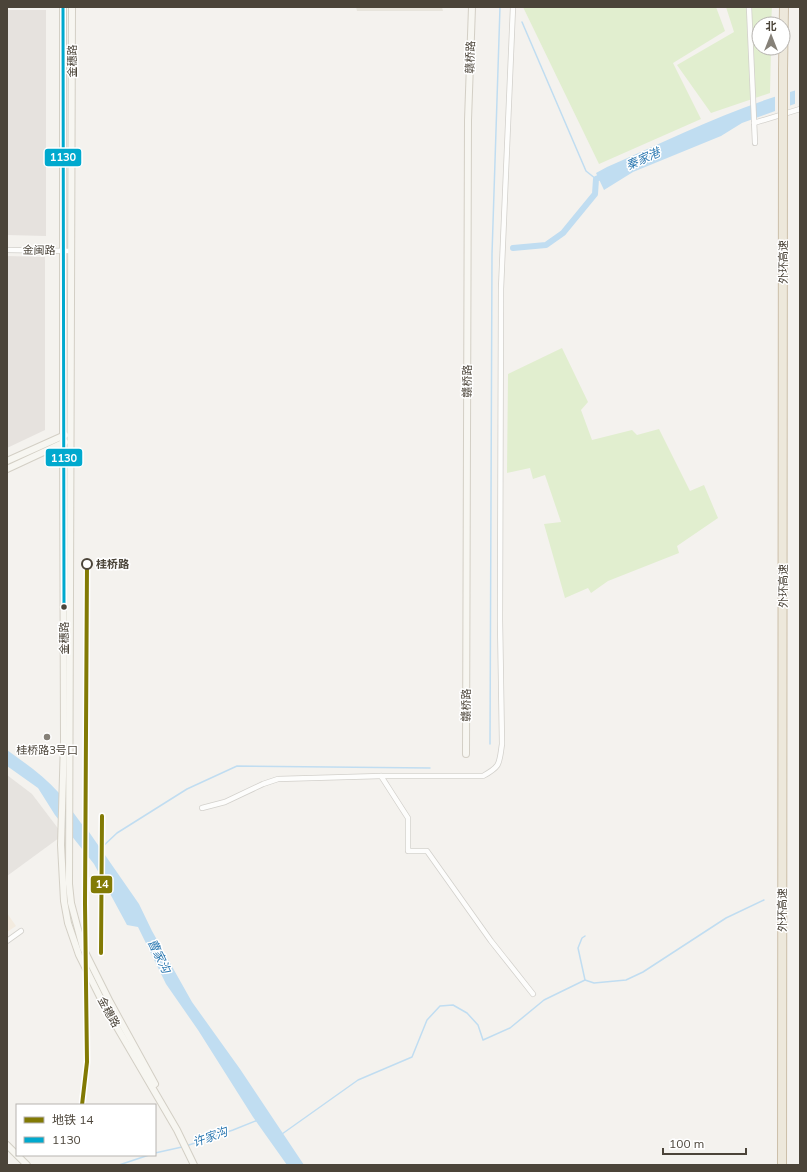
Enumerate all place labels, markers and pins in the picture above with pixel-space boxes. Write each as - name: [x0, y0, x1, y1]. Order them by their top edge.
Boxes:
- place label: 桂桥路: [96, 557, 130, 571]
- marker: 桂桥路: [81, 558, 93, 570]
- unlabelled marker: [59, 602, 69, 612]
- marker: 桂桥路3号口: [42, 732, 52, 742]
- place label: 桂桥路3号口: [16, 743, 78, 757]

